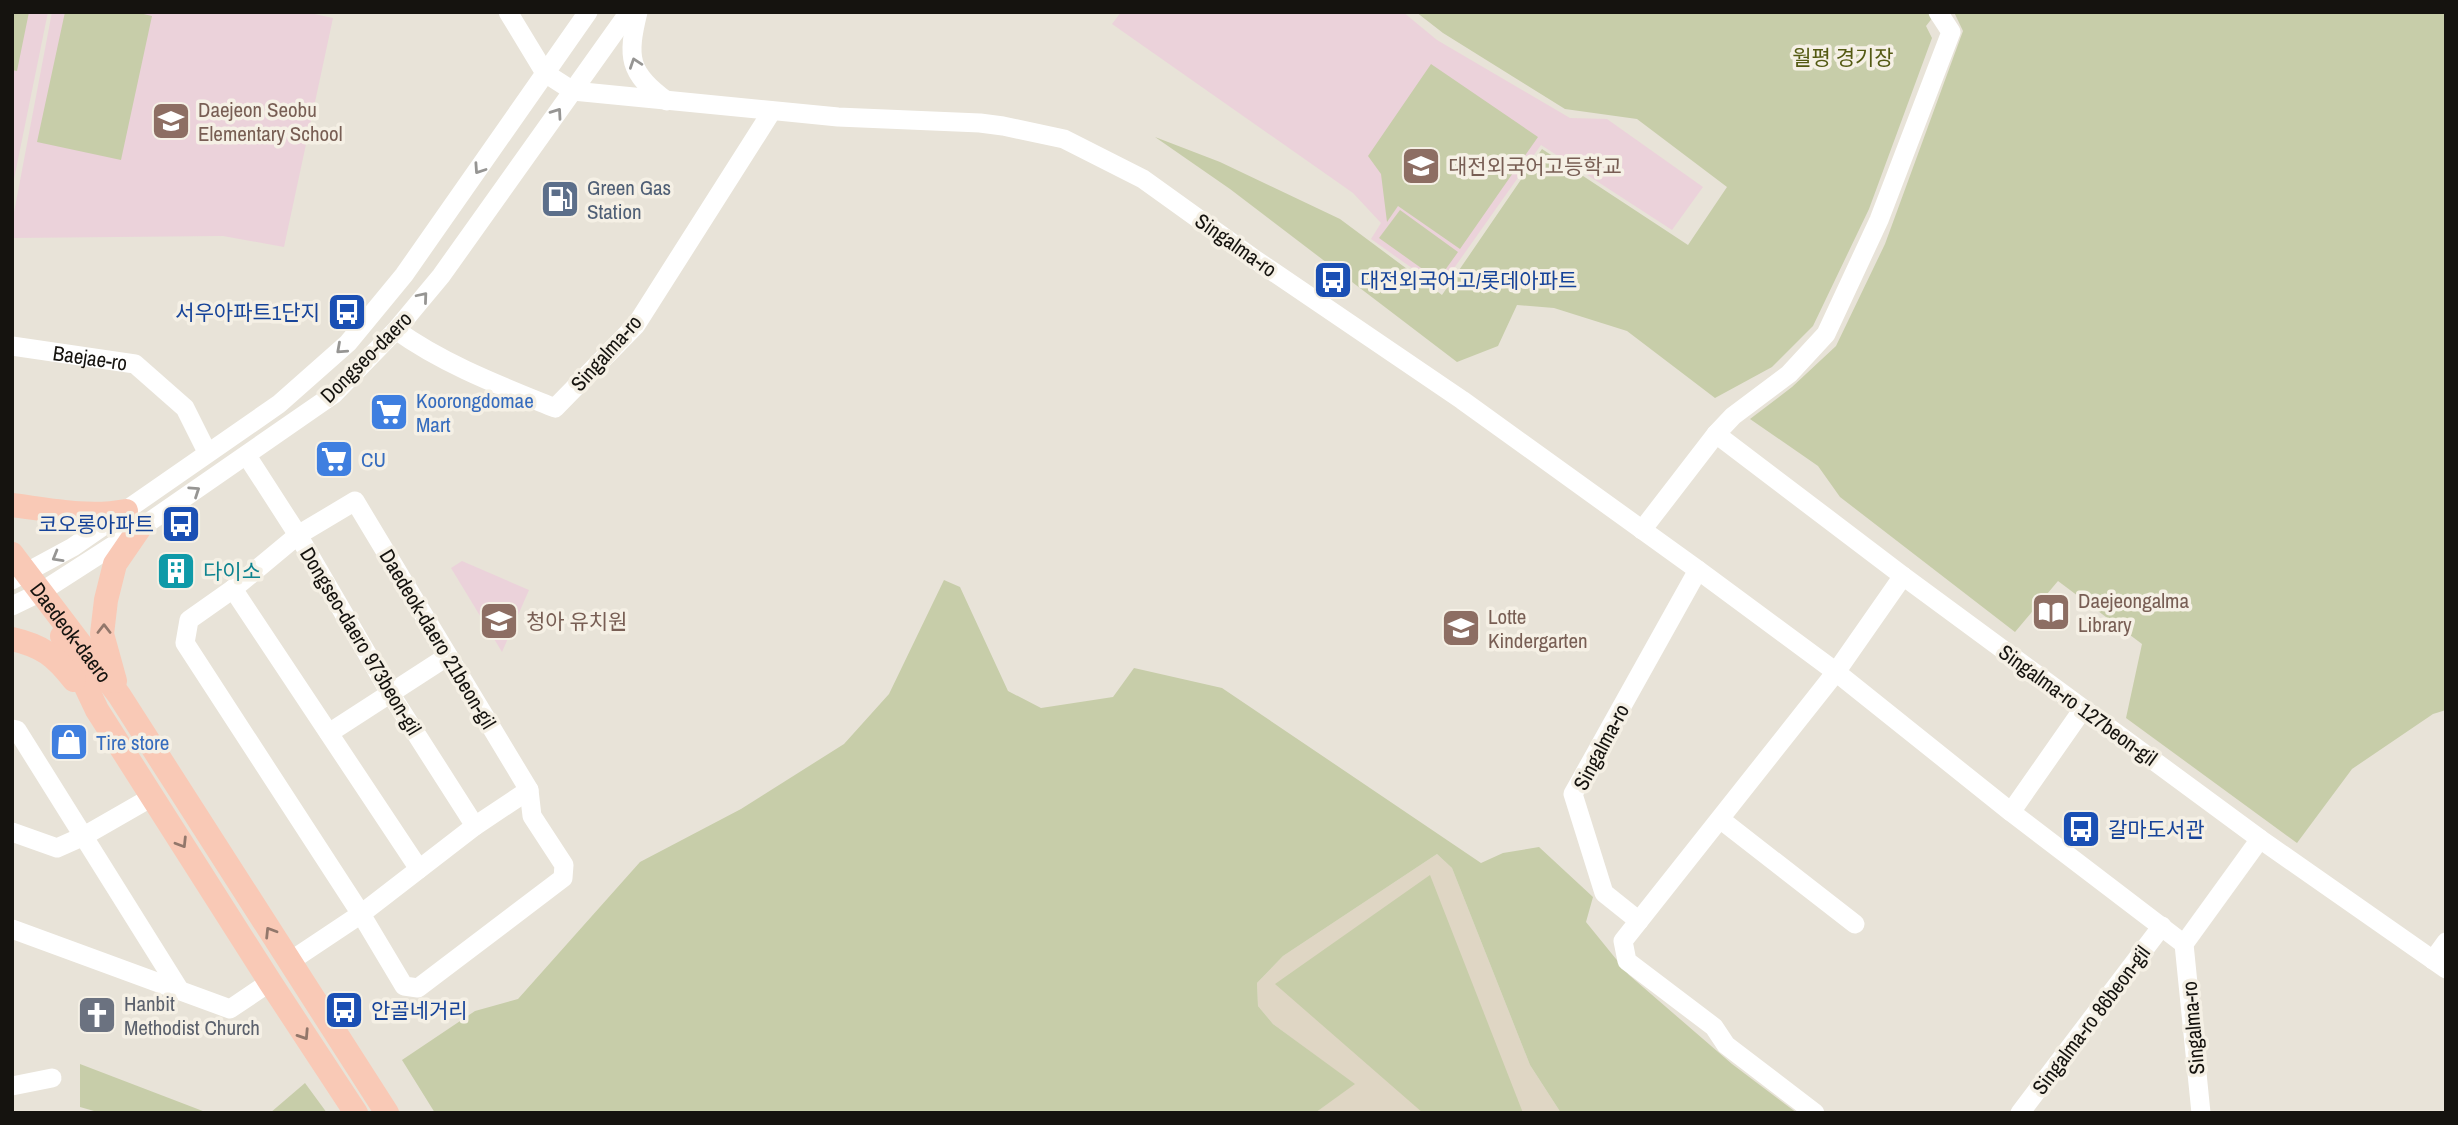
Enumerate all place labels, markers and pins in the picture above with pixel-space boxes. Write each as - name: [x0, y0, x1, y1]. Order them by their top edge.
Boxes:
- place label: Daejeon Seobu Elementary School: [198, 95, 343, 148]
- school or university icon: Daejeon Seobu Elementary School: [150, 100, 192, 142]
- school or university icon: 대전외국어고등학교: [1400, 145, 1442, 187]
- place label: 대전외국어고등학교: [1448, 152, 1622, 181]
- place label: Green Gas Station: [587, 173, 671, 226]
- fuel station icon: Green Gas Station: [539, 178, 581, 220]
- bus stop icon: 대전외국어고/롯데아파트: [1312, 259, 1354, 301]
- place label: 대전외국어고/롯데아파트: [1360, 266, 1577, 295]
- bus stop icon: 서우아파트1단지: [326, 291, 368, 333]
- place label: 서우아파트1단지: [175, 298, 320, 327]
- place label: Koorongdomae Mart: [416, 386, 534, 439]
- supermarket icon: Koorongdomae Mart: [368, 391, 410, 433]
- supermarket icon: CU: [313, 438, 355, 480]
- place label: CU: [361, 445, 386, 474]
- bus stop icon: 코오롱아파트: [160, 503, 202, 545]
- place label: 코오롱아파트: [38, 510, 154, 539]
- building icon: 다이소: [155, 550, 197, 592]
- place label: 다이소: [203, 557, 261, 586]
- place label: Daejeongalma Library: [2078, 586, 2189, 639]
- library icon: Daejeongalma Library: [2030, 591, 2072, 633]
- school or university icon: 청아 유치원: [478, 600, 520, 642]
- place label: Lotte Kindergarten: [1488, 602, 1588, 655]
- place label: 청아 유치원: [526, 607, 627, 636]
- school or university icon: Lotte Kindergarten: [1440, 607, 1482, 649]
- shop icon: Tire store: [48, 721, 90, 763]
- place label: Tire store: [96, 728, 169, 757]
- bus stop icon: 갈마도서관: [2060, 808, 2102, 850]
- place label: 갈마도서관: [2108, 815, 2205, 844]
- place label: Hanbit Methodist Church: [124, 989, 260, 1042]
- bus stop icon: 안골네거리: [323, 989, 365, 1031]
- church icon: Hanbit Methodist Church: [76, 994, 118, 1036]
- place label: 안골네거리: [371, 996, 468, 1025]

